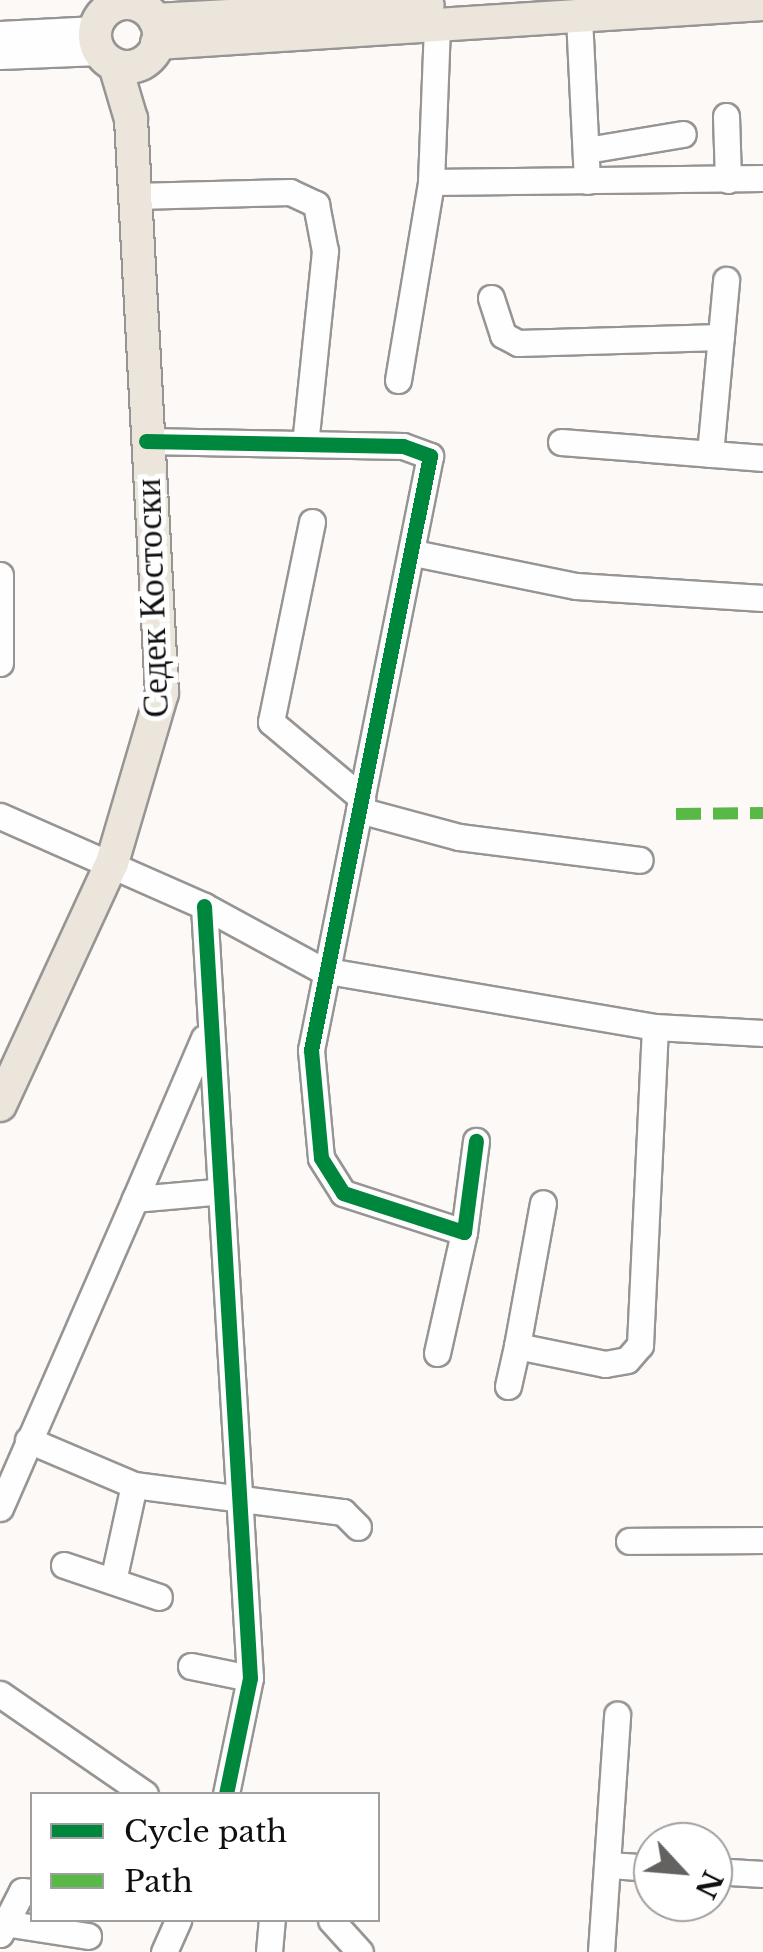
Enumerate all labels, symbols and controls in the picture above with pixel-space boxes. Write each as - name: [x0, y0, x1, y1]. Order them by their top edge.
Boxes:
- street label: Седек Костоски: [127, 478, 177, 718]
- legend: [30, 1792, 380, 1922]
- text: Cycle path: [124, 1813, 287, 1850]
- north arrow: [633, 1822, 733, 1922]
- text: Path: [124, 1863, 193, 1900]
- text: N: [687, 1865, 730, 1904]

